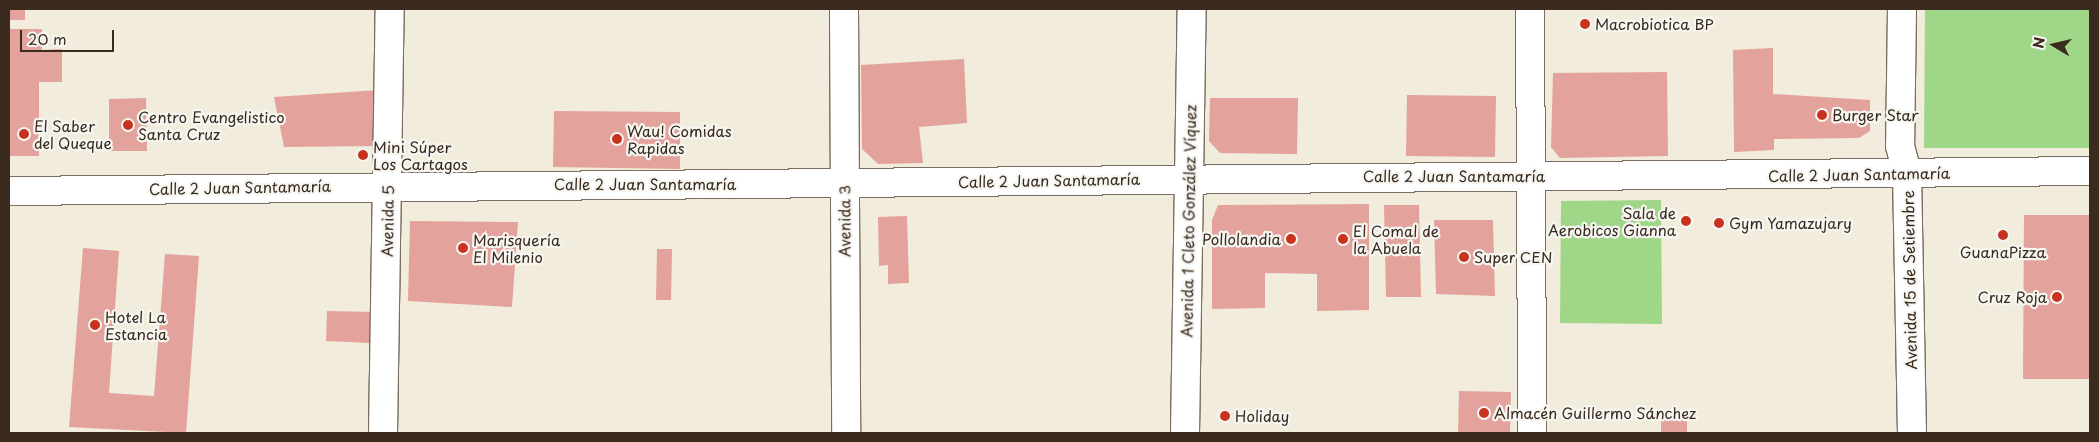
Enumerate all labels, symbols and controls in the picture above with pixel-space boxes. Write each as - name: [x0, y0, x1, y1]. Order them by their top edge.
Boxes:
- place label: Macrobiotica BP: [1595, 15, 1714, 33]
- marker: Macrobiotica BP: [1579, 18, 1591, 30]
- scale bar: [22, 20, 116, 52]
- north arrow: [2029, 20, 2079, 70]
- text: 20 m: [28, 27, 67, 50]
- text: N: [2027, 35, 2050, 50]
- street label: Avenida 1 Cleto González Víquez: [1177, 103, 1199, 339]
- place label: Burger Star: [1832, 106, 1918, 124]
- place label: Centro Evangelistico Santa Cruz: [138, 107, 285, 142]
- marker: Burger Star: [1816, 109, 1828, 121]
- place label: El Saber del Queque: [34, 116, 113, 151]
- marker: Centro Evangelistico Santa Cruz: [122, 119, 134, 131]
- place label: Wau! Comidas Rapidas: [627, 121, 732, 156]
- marker: El Saber del Queque: [18, 128, 30, 140]
- marker: Wau! Comidas Rapidas: [611, 133, 623, 145]
- place label: Mini Súper Los Cartagos: [373, 137, 469, 172]
- marker: Mini Súper Los Cartagos: [357, 149, 369, 161]
- street label: Calle 2 Juan Santamaría: [1767, 163, 1951, 185]
- street label: Calle 2 Juan Santamaría: [1362, 167, 1546, 185]
- street label: Calle 2 Juan Santamaría: [957, 169, 1141, 191]
- street label: Calle 2 Juan Santamaría: [553, 175, 737, 193]
- street label: Calle 2 Juan Santamaría: [148, 176, 332, 198]
- street label: Avenida 5: [377, 185, 397, 257]
- street label: Avenida 3: [835, 185, 853, 257]
- street label: Avenida 15 de Setiembre: [1898, 191, 1920, 369]
- place label: Sala de Aerobicos Gianna: [1548, 203, 1676, 238]
- place label: Gym Yamazujary: [1729, 214, 1854, 232]
- marker: Sala de Aerobicos Gianna: [1680, 215, 1692, 227]
- marker: Gym Yamazujary: [1713, 217, 1725, 229]
- place label: El Comal de la Abuela: [1353, 221, 1440, 256]
- marker: GuanaPizza: [1997, 229, 2009, 241]
- place label: Marisquería El Milenio: [473, 230, 560, 265]
- place label: Pollolandia: [1202, 230, 1281, 248]
- marker: Pollolandia: [1285, 233, 1297, 245]
- marker: El Comal de la Abuela: [1337, 233, 1349, 245]
- marker: Marisquería El Milenio: [457, 242, 469, 254]
- place label: GuanaPizza: [1960, 243, 2046, 261]
- place label: Super CEN: [1474, 248, 1554, 266]
- marker: Super CEN: [1458, 251, 1470, 263]
- place label: Cruz Roja: [1977, 288, 2047, 306]
- marker: Cruz Roja: [2051, 291, 2063, 303]
- place label: Hotel La Estancia: [105, 307, 167, 342]
- marker: Hotel La Estancia: [89, 319, 101, 331]
- place label: Almacén Guillermo Sánchez: [1494, 404, 1696, 422]
- place label: Holiday: [1235, 407, 1289, 425]
- marker: Almacén Guillermo Sánchez: [1478, 407, 1490, 419]
- marker: Holiday: [1219, 410, 1231, 422]

